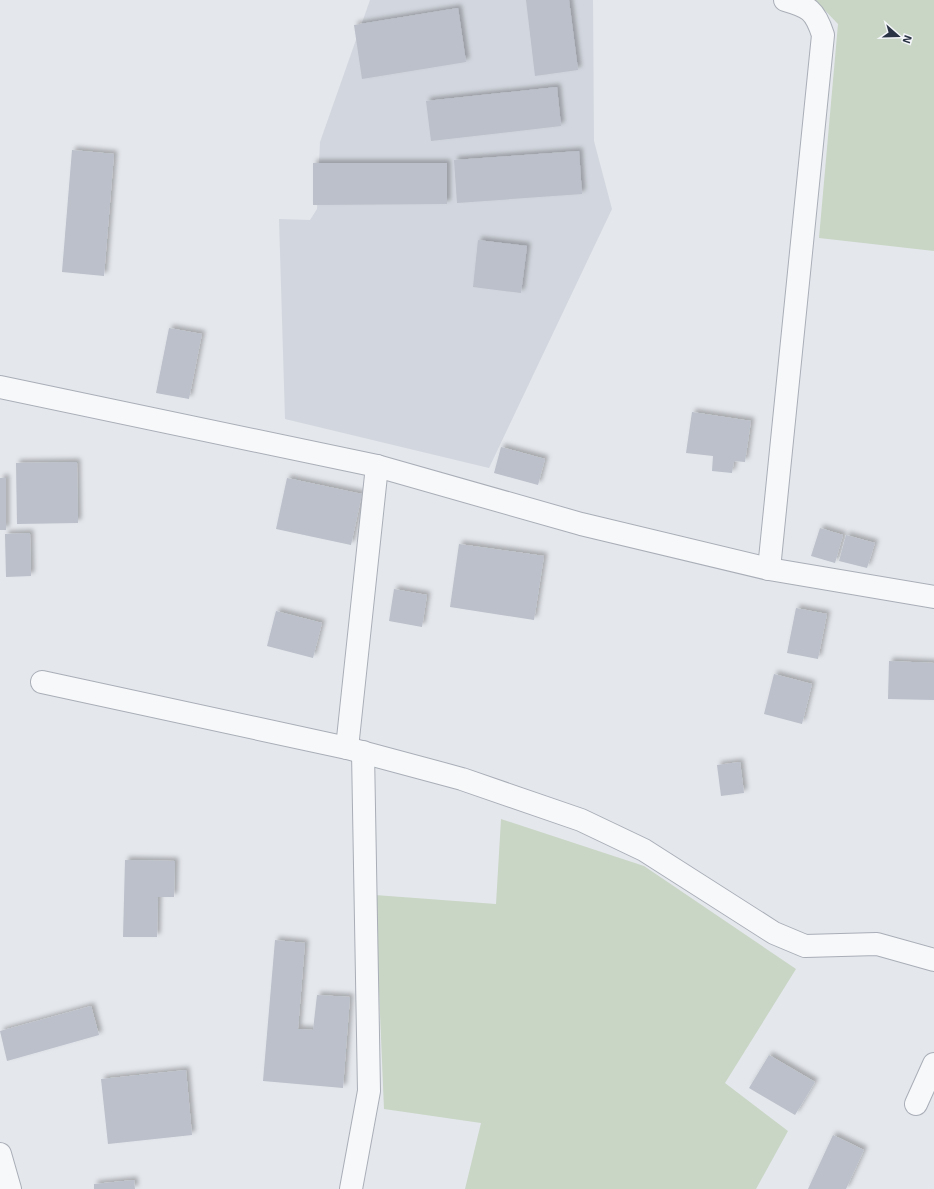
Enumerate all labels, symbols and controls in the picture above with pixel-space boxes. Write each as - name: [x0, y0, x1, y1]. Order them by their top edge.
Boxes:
- north arrow: [878, 16, 918, 56]
- text: N: [900, 34, 915, 46]

